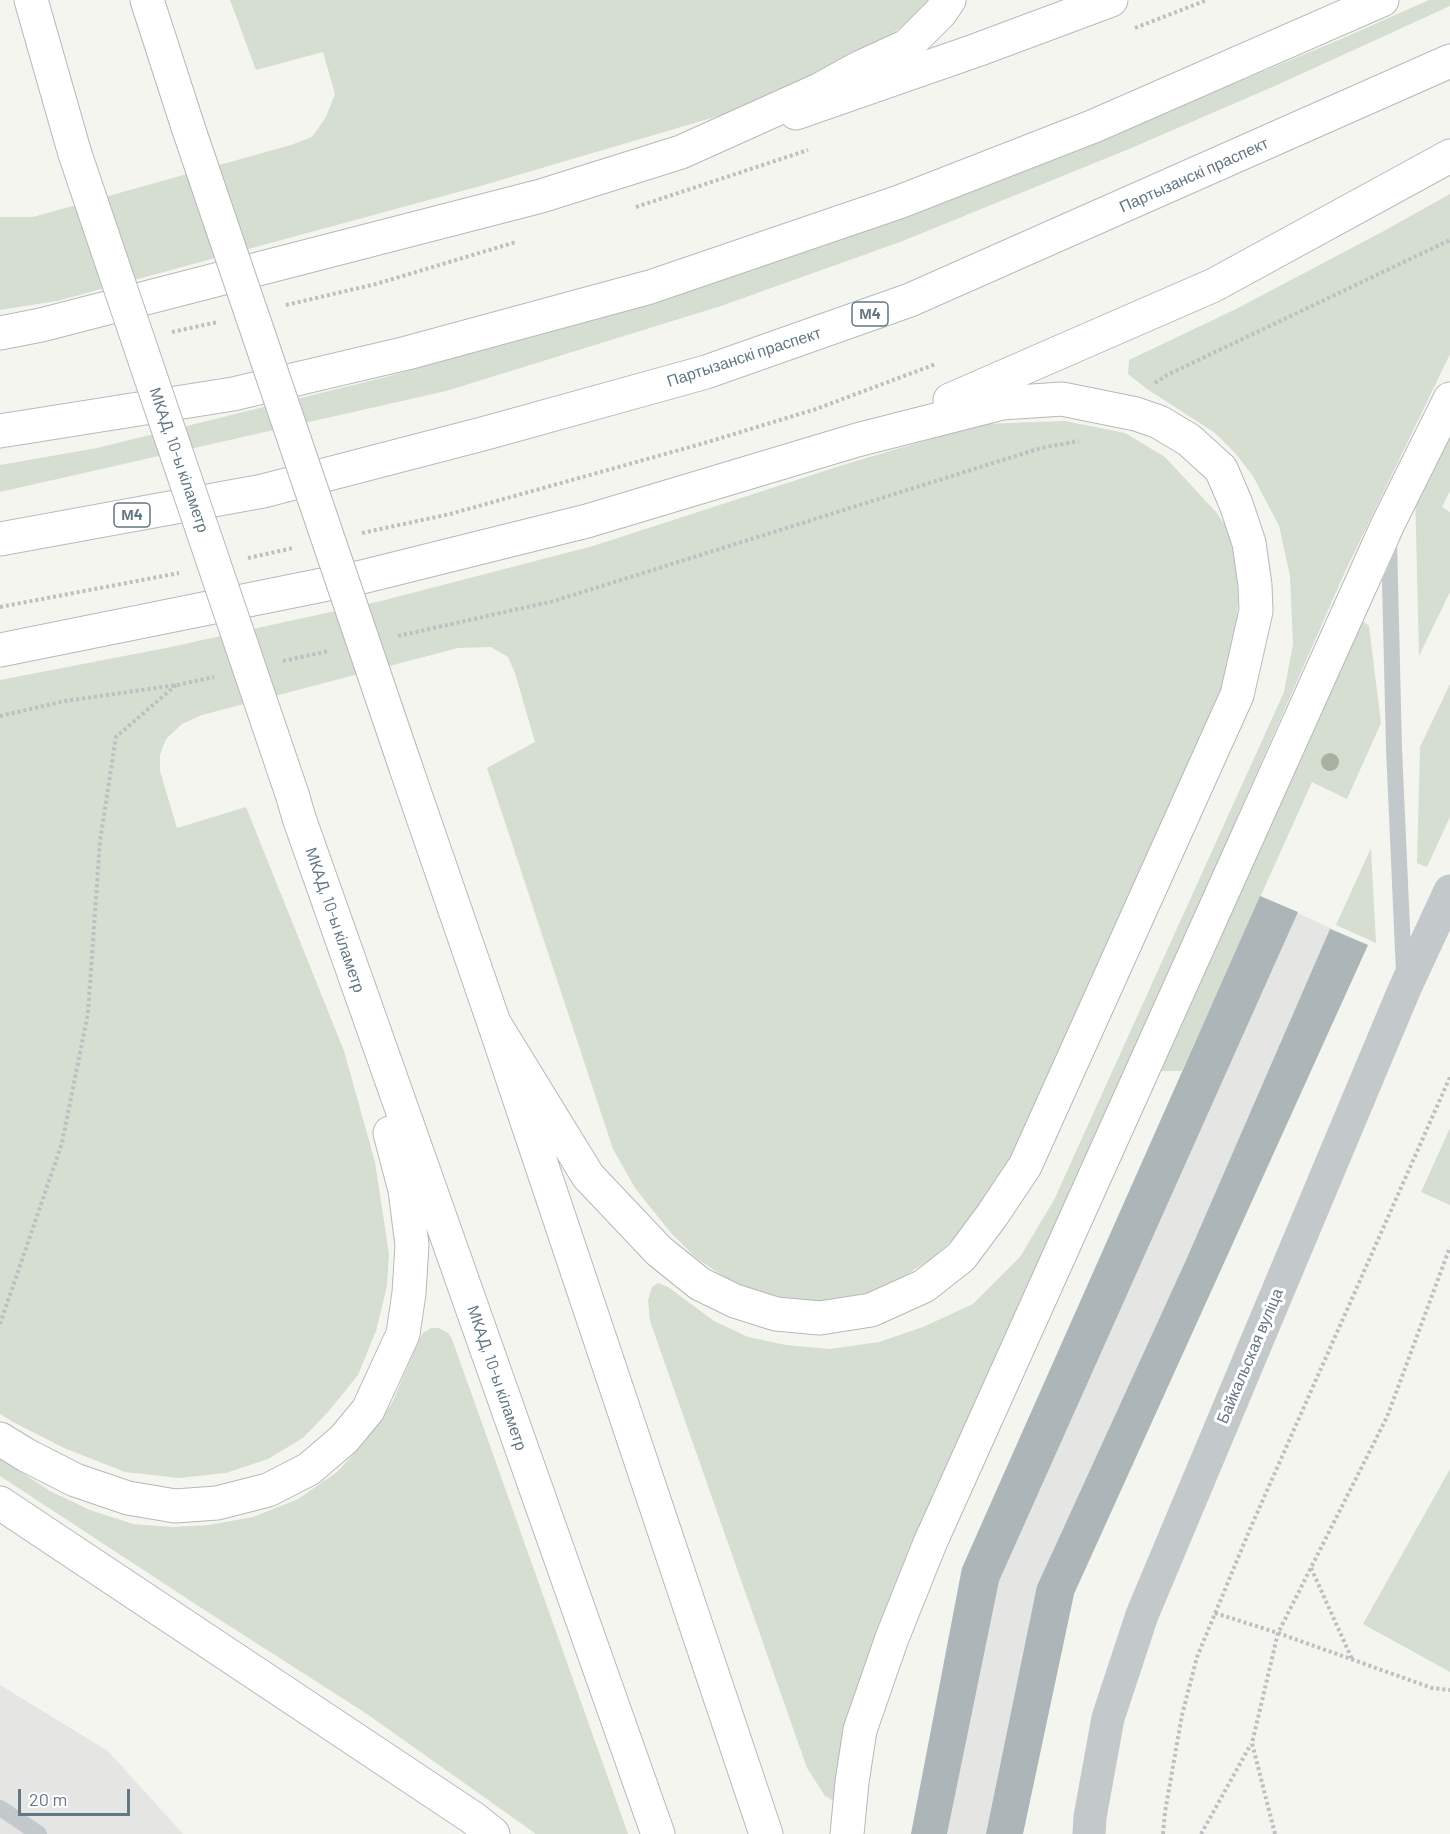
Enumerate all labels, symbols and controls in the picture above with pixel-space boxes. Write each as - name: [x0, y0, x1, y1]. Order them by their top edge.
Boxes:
- street label: Партызанскі праспект: [1116, 133, 1272, 217]
- road number: М4: [852, 302, 888, 326]
- street label: Партызанскі праспект: [664, 323, 824, 391]
- street label: МКАД, 10-ы кіламетр: [145, 385, 213, 535]
- road number: М4: [114, 503, 150, 527]
- street label: МКАД, 10-ы кіламетр: [301, 845, 369, 995]
- street label: Байкальская вуліца: [1213, 1285, 1287, 1427]
- street label: МКАД, 10-ы кіламетр: [463, 1303, 531, 1453]
- scale bar: [21, 1777, 134, 1815]
- text: 20 m: [29, 1788, 67, 1810]

